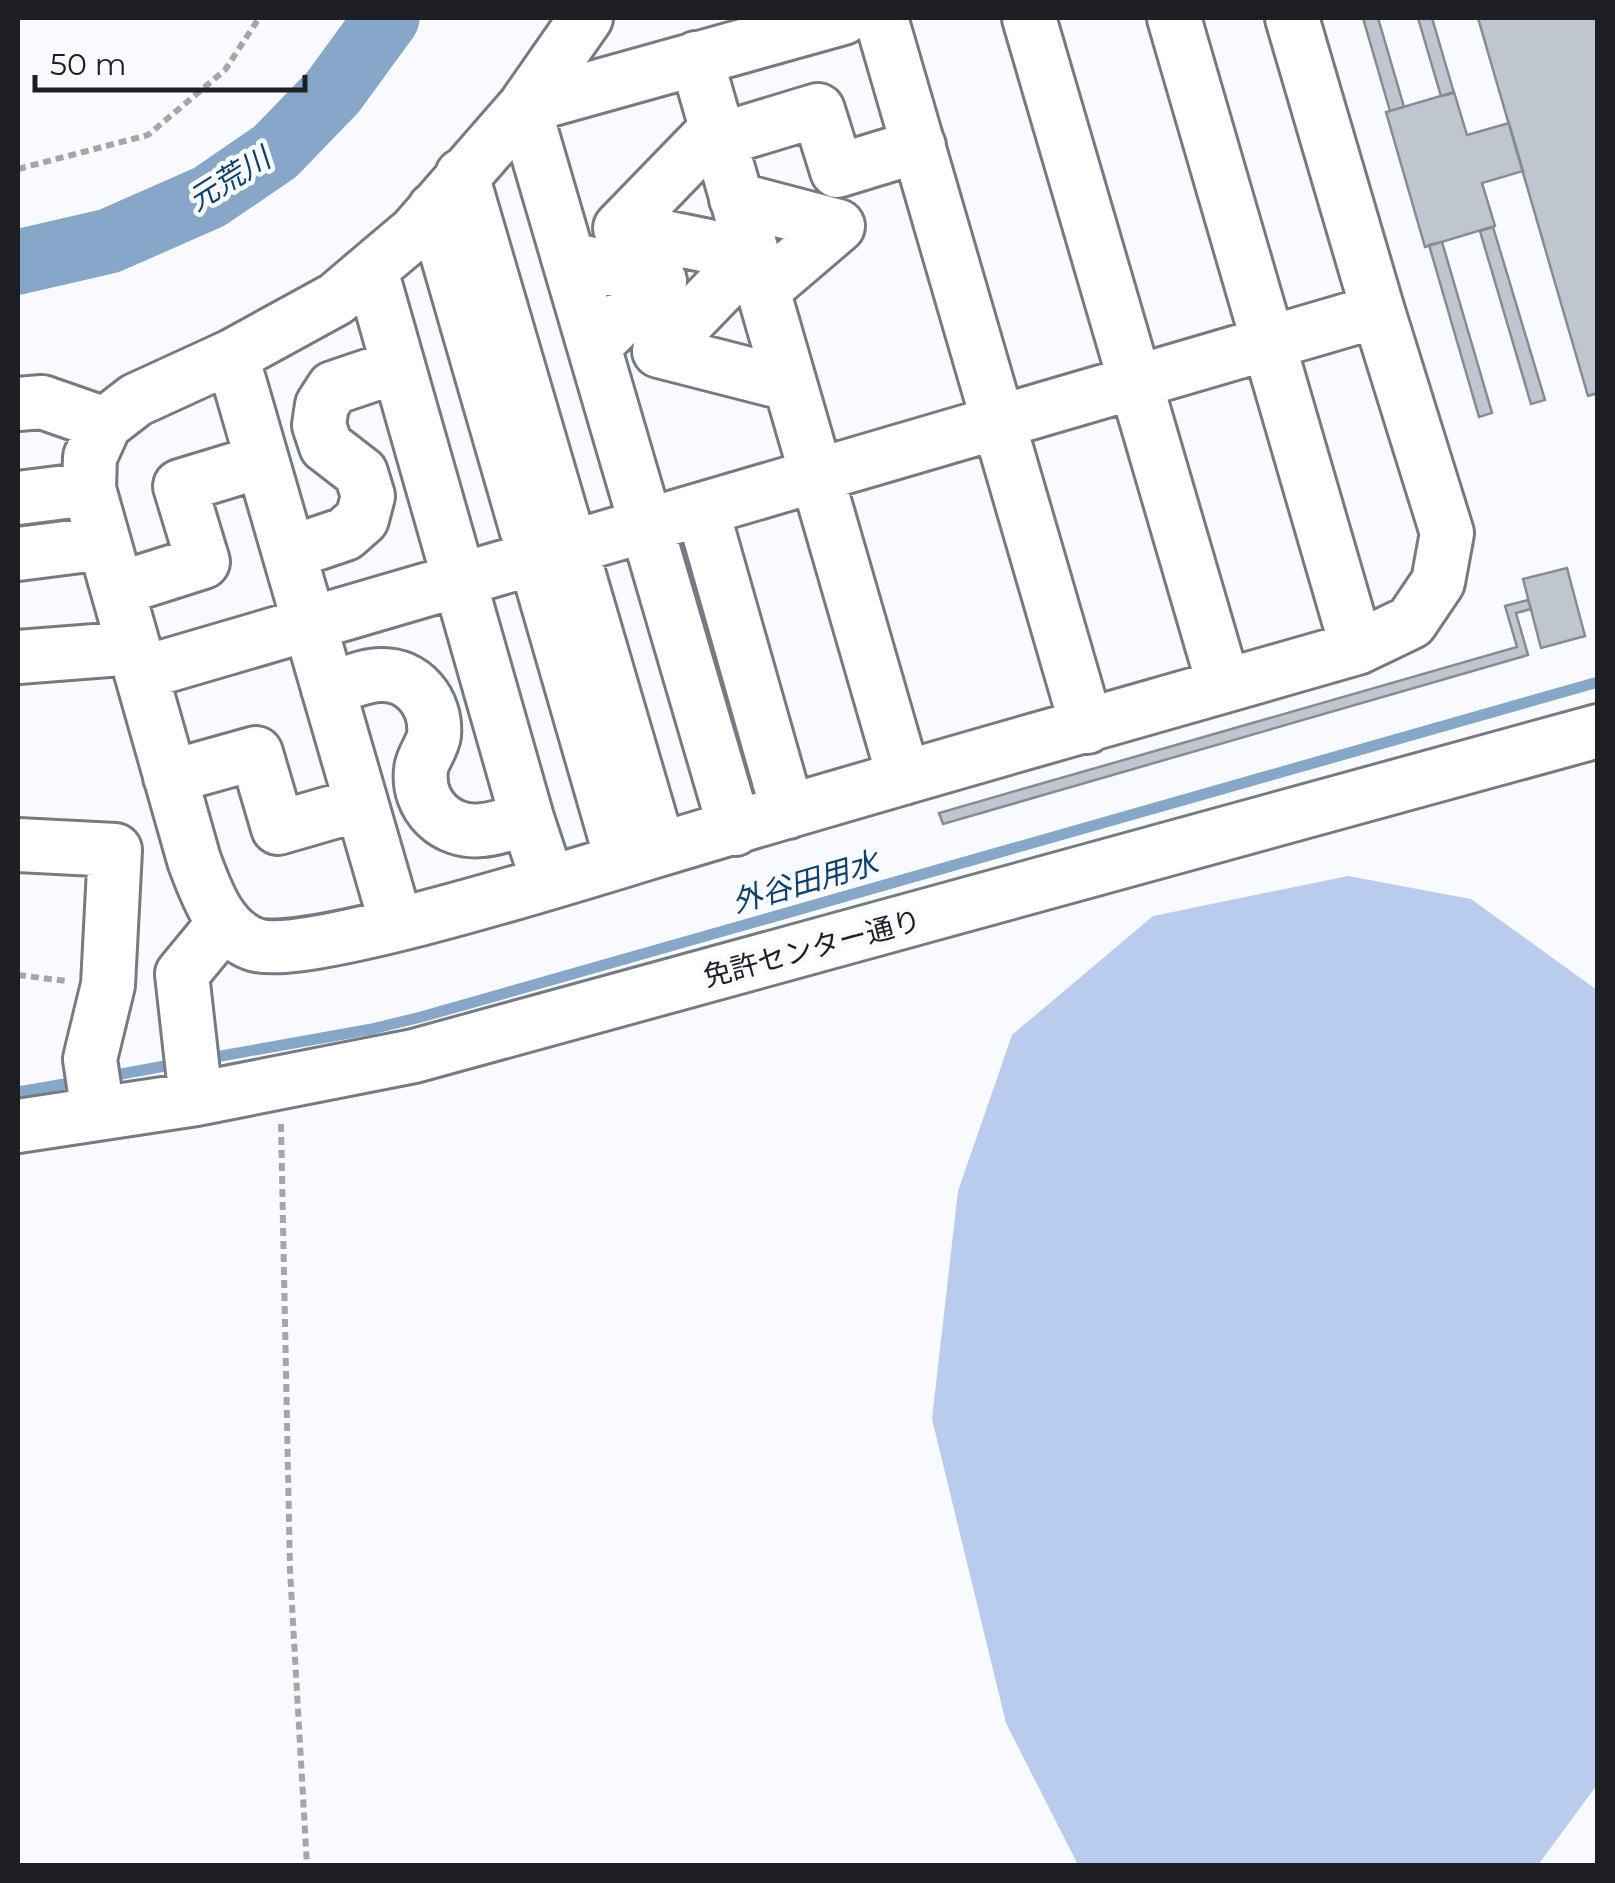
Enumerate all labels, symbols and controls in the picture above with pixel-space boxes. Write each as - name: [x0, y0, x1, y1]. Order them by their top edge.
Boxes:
- scale bar: [35, 30, 305, 92]
- text: 50 m: [50, 46, 127, 83]
- water label: 元荒川: [181, 138, 280, 219]
- water label: 外谷田用水: [728, 843, 885, 920]
- street label: 免許センター通り: [699, 903, 925, 993]

